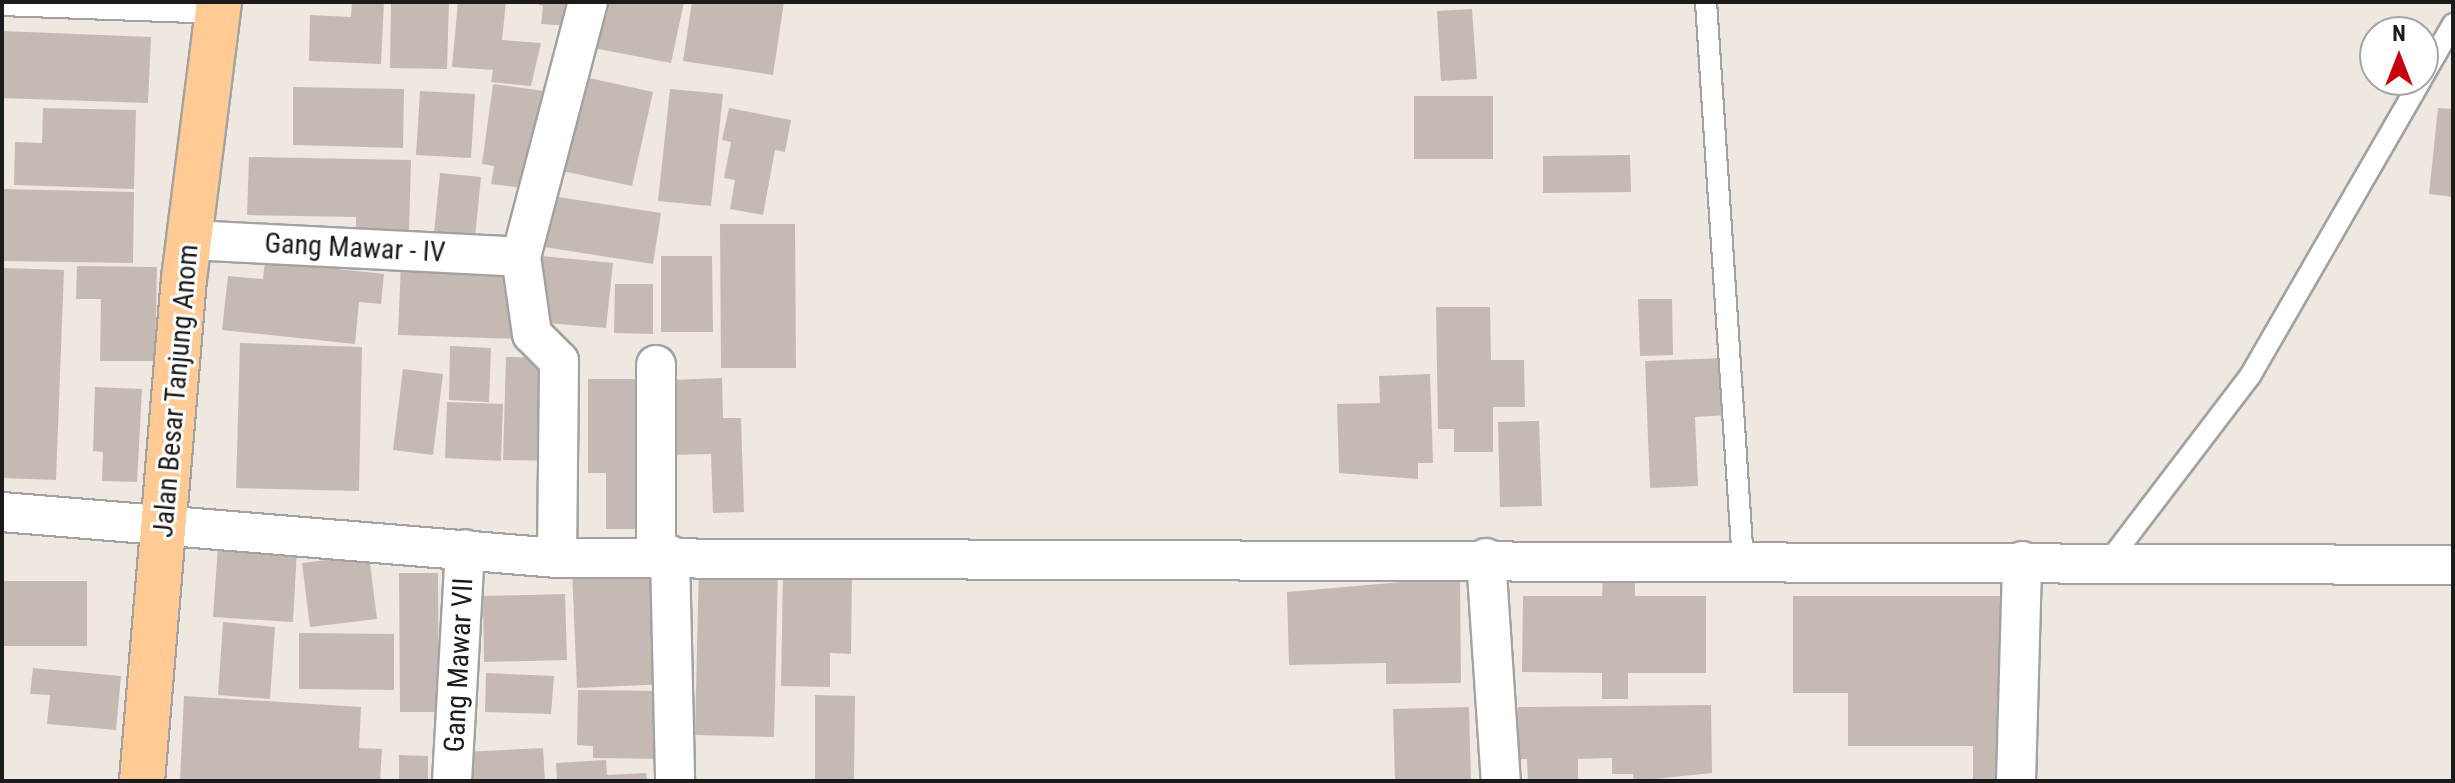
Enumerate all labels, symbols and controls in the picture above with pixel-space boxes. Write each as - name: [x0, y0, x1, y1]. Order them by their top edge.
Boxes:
- north arrow: [2359, 16, 2439, 96]
- text: N: [2392, 21, 2406, 46]
- street label: Gang Mawar - IV: [264, 226, 446, 270]
- street label: Jalan Besar Tanjung Anom: [146, 243, 206, 539]
- street label: Gang Mawar VII: [438, 577, 480, 753]

